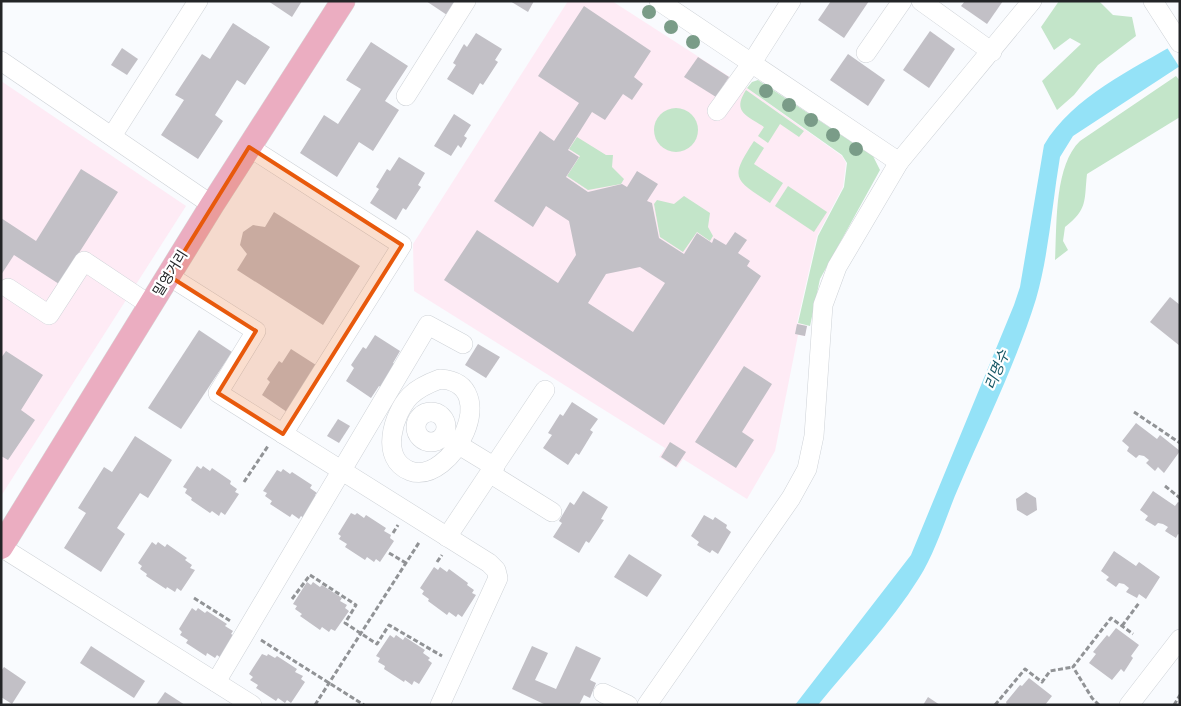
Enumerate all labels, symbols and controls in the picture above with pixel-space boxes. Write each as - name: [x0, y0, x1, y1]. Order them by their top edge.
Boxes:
- street label: 밀영거리: [149, 246, 191, 300]
- water label: 리명수: [980, 346, 1014, 393]

